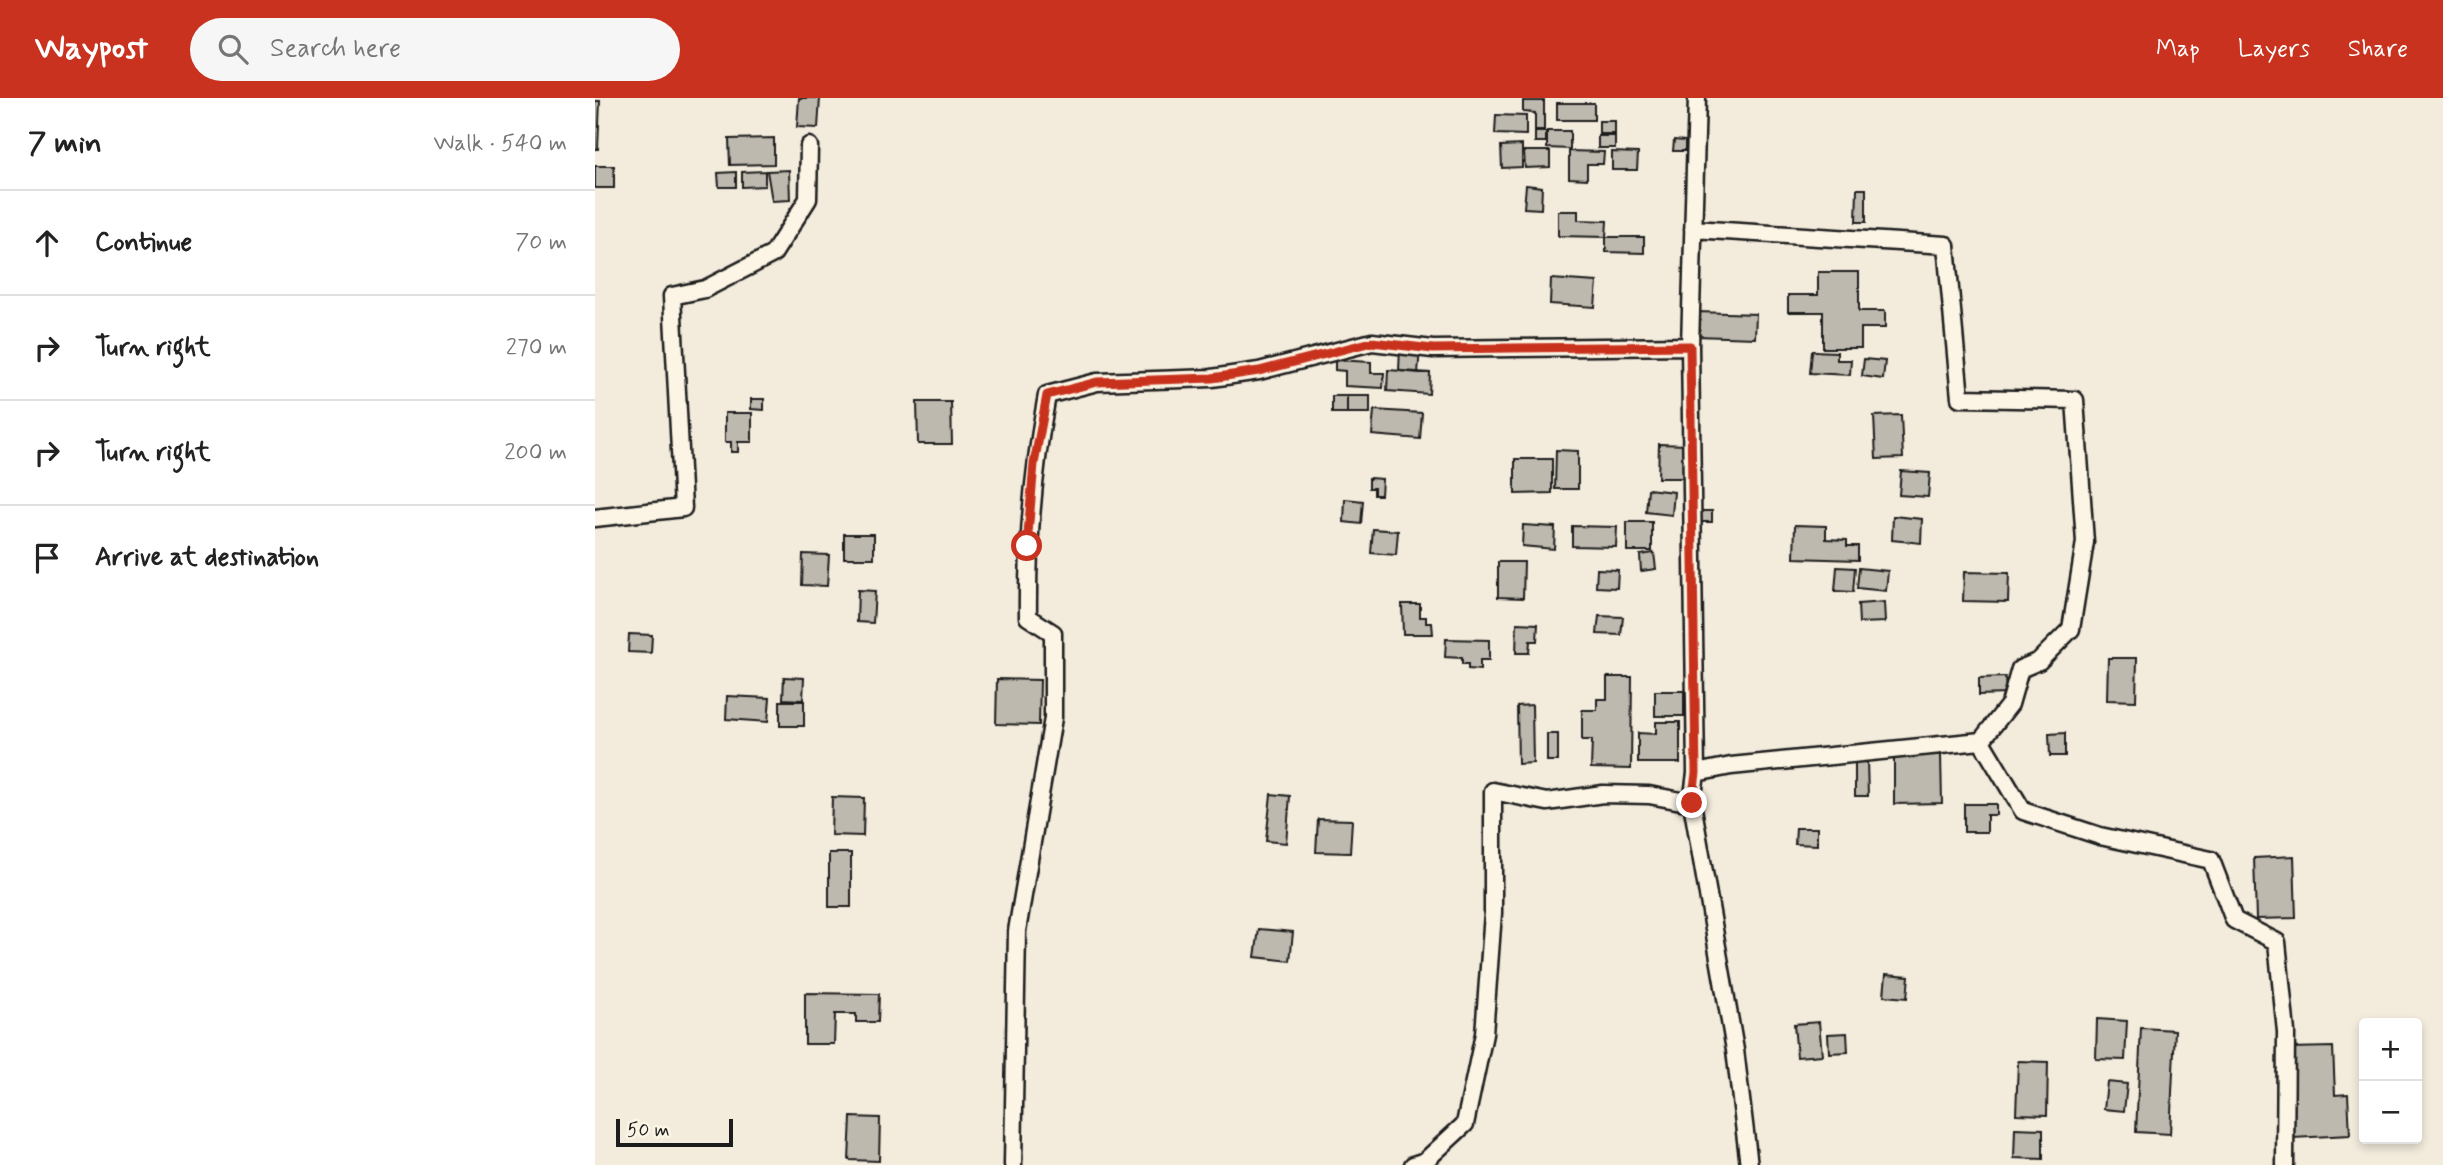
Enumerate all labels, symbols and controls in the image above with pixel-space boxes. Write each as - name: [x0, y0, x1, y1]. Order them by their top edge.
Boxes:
- search box: [190, 18, 680, 81]
- text: Waypost: [35, 27, 148, 71]
- icon: search: [214, 30, 252, 68]
- text: Search here: [270, 32, 401, 66]
- text: Map: [2156, 34, 2200, 65]
- text: Layers: [2238, 34, 2310, 65]
- text: Share: [2348, 34, 2408, 65]
- text: 7 min: [28, 124, 102, 163]
- text: Walk · 540 m: [434, 129, 567, 159]
- icon: ahead: [28, 224, 66, 262]
- text: Continue: [95, 226, 192, 260]
- text: 70 m: [515, 228, 567, 258]
- icon: right: [28, 329, 66, 367]
- text: Turn right: [95, 331, 211, 365]
- text: 270 m: [506, 333, 567, 363]
- icon: right: [28, 434, 66, 472]
- text: Turn right: [95, 436, 211, 470]
- text: 200 m: [504, 438, 567, 468]
- route start: [1011, 530, 1042, 561]
- icon: arrive: [28, 539, 66, 577]
- text: Arrive at destination: [95, 541, 319, 575]
- route end: [1676, 787, 1707, 818]
- map controls: [2359, 1018, 2422, 1144]
- button: +: [2359, 1018, 2422, 1081]
- button: −: [2359, 1081, 2422, 1144]
- scale bar: [616, 1116, 733, 1148]
- text: 50 m: [627, 1118, 670, 1143]

